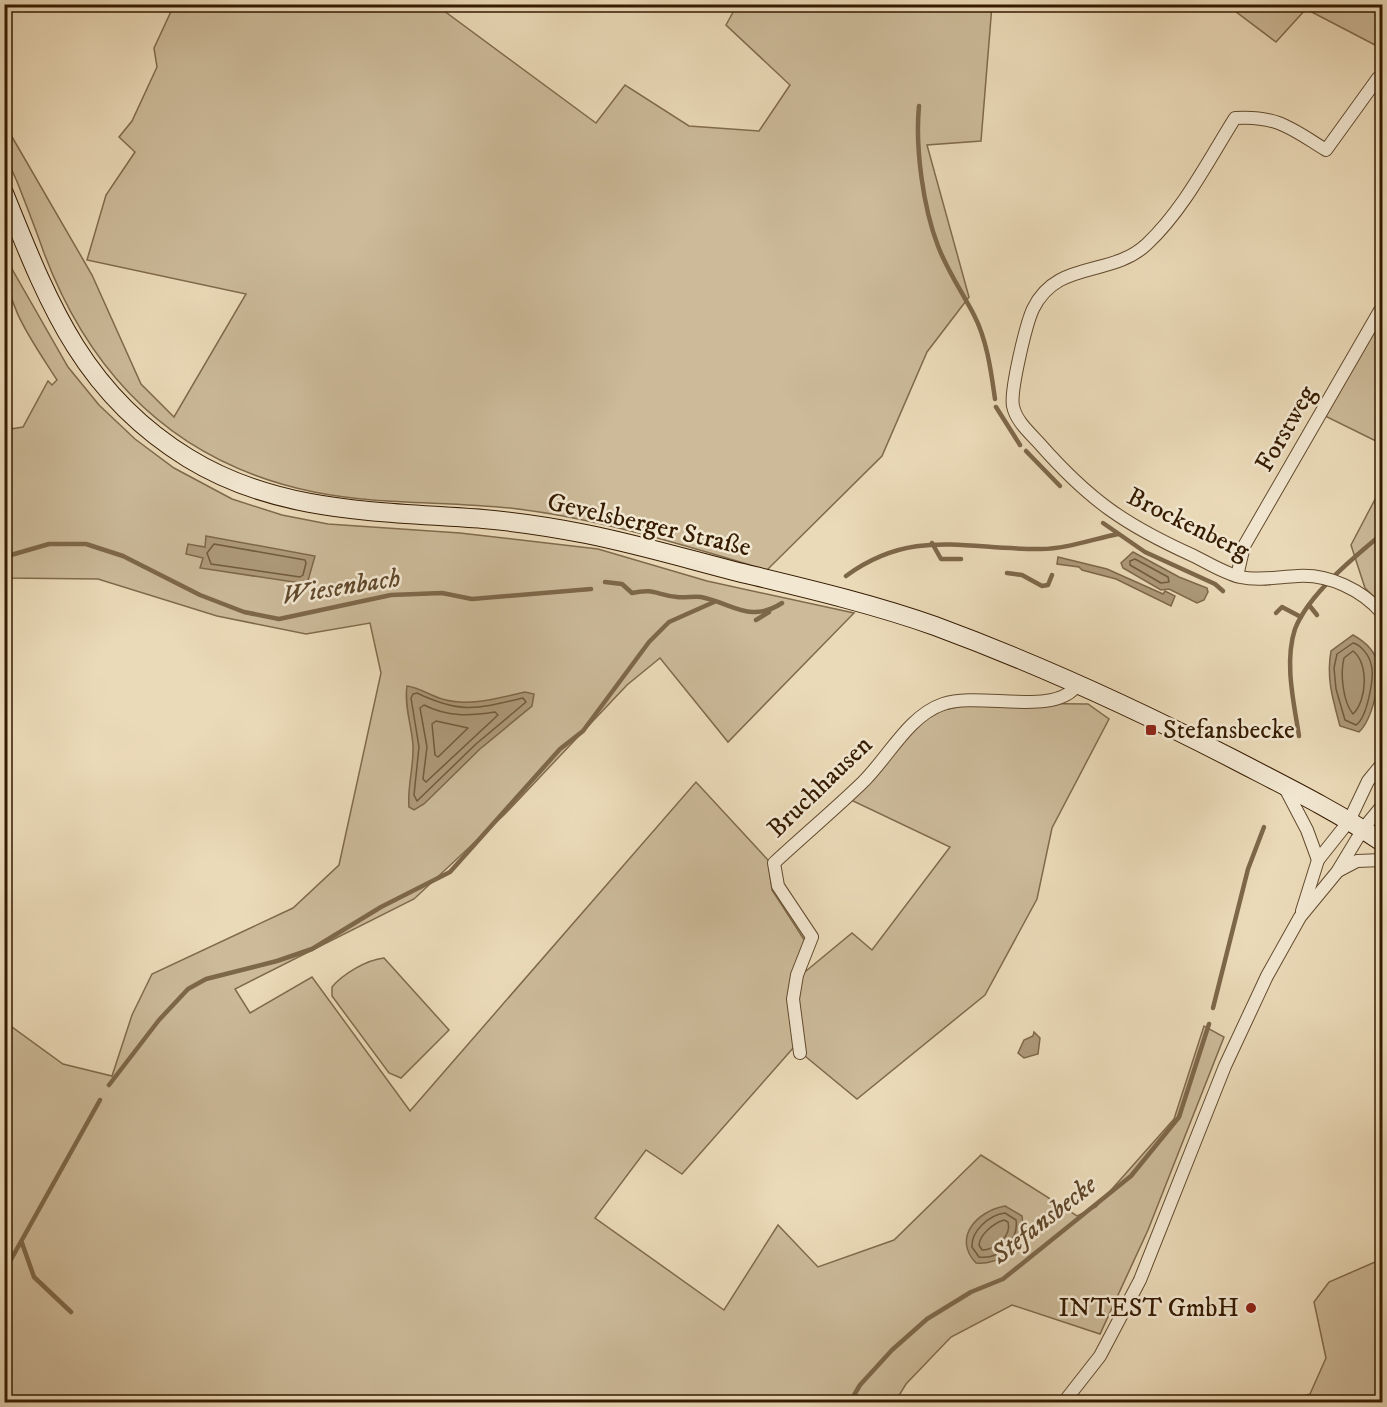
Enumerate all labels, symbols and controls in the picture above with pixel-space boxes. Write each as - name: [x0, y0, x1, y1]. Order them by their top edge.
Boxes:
- street label: Forstweg: [1248, 380, 1324, 478]
- street label: Brockenberg: [1121, 480, 1255, 568]
- street label: Gevelsberger Straße: [544, 486, 754, 564]
- water label: Wiesenbach: [279, 561, 403, 613]
- place label: Stefansbecke: [1163, 714, 1295, 747]
- marker: Stefansbecke: [1144, 723, 1158, 737]
- street label: Bruchhausen: [760, 728, 880, 845]
- water label: Stefansbecke: [984, 1168, 1104, 1272]
- place label: INTEST GmbH: [1059, 1292, 1239, 1325]
- marker: INTEST GmbH: [1244, 1301, 1258, 1315]

